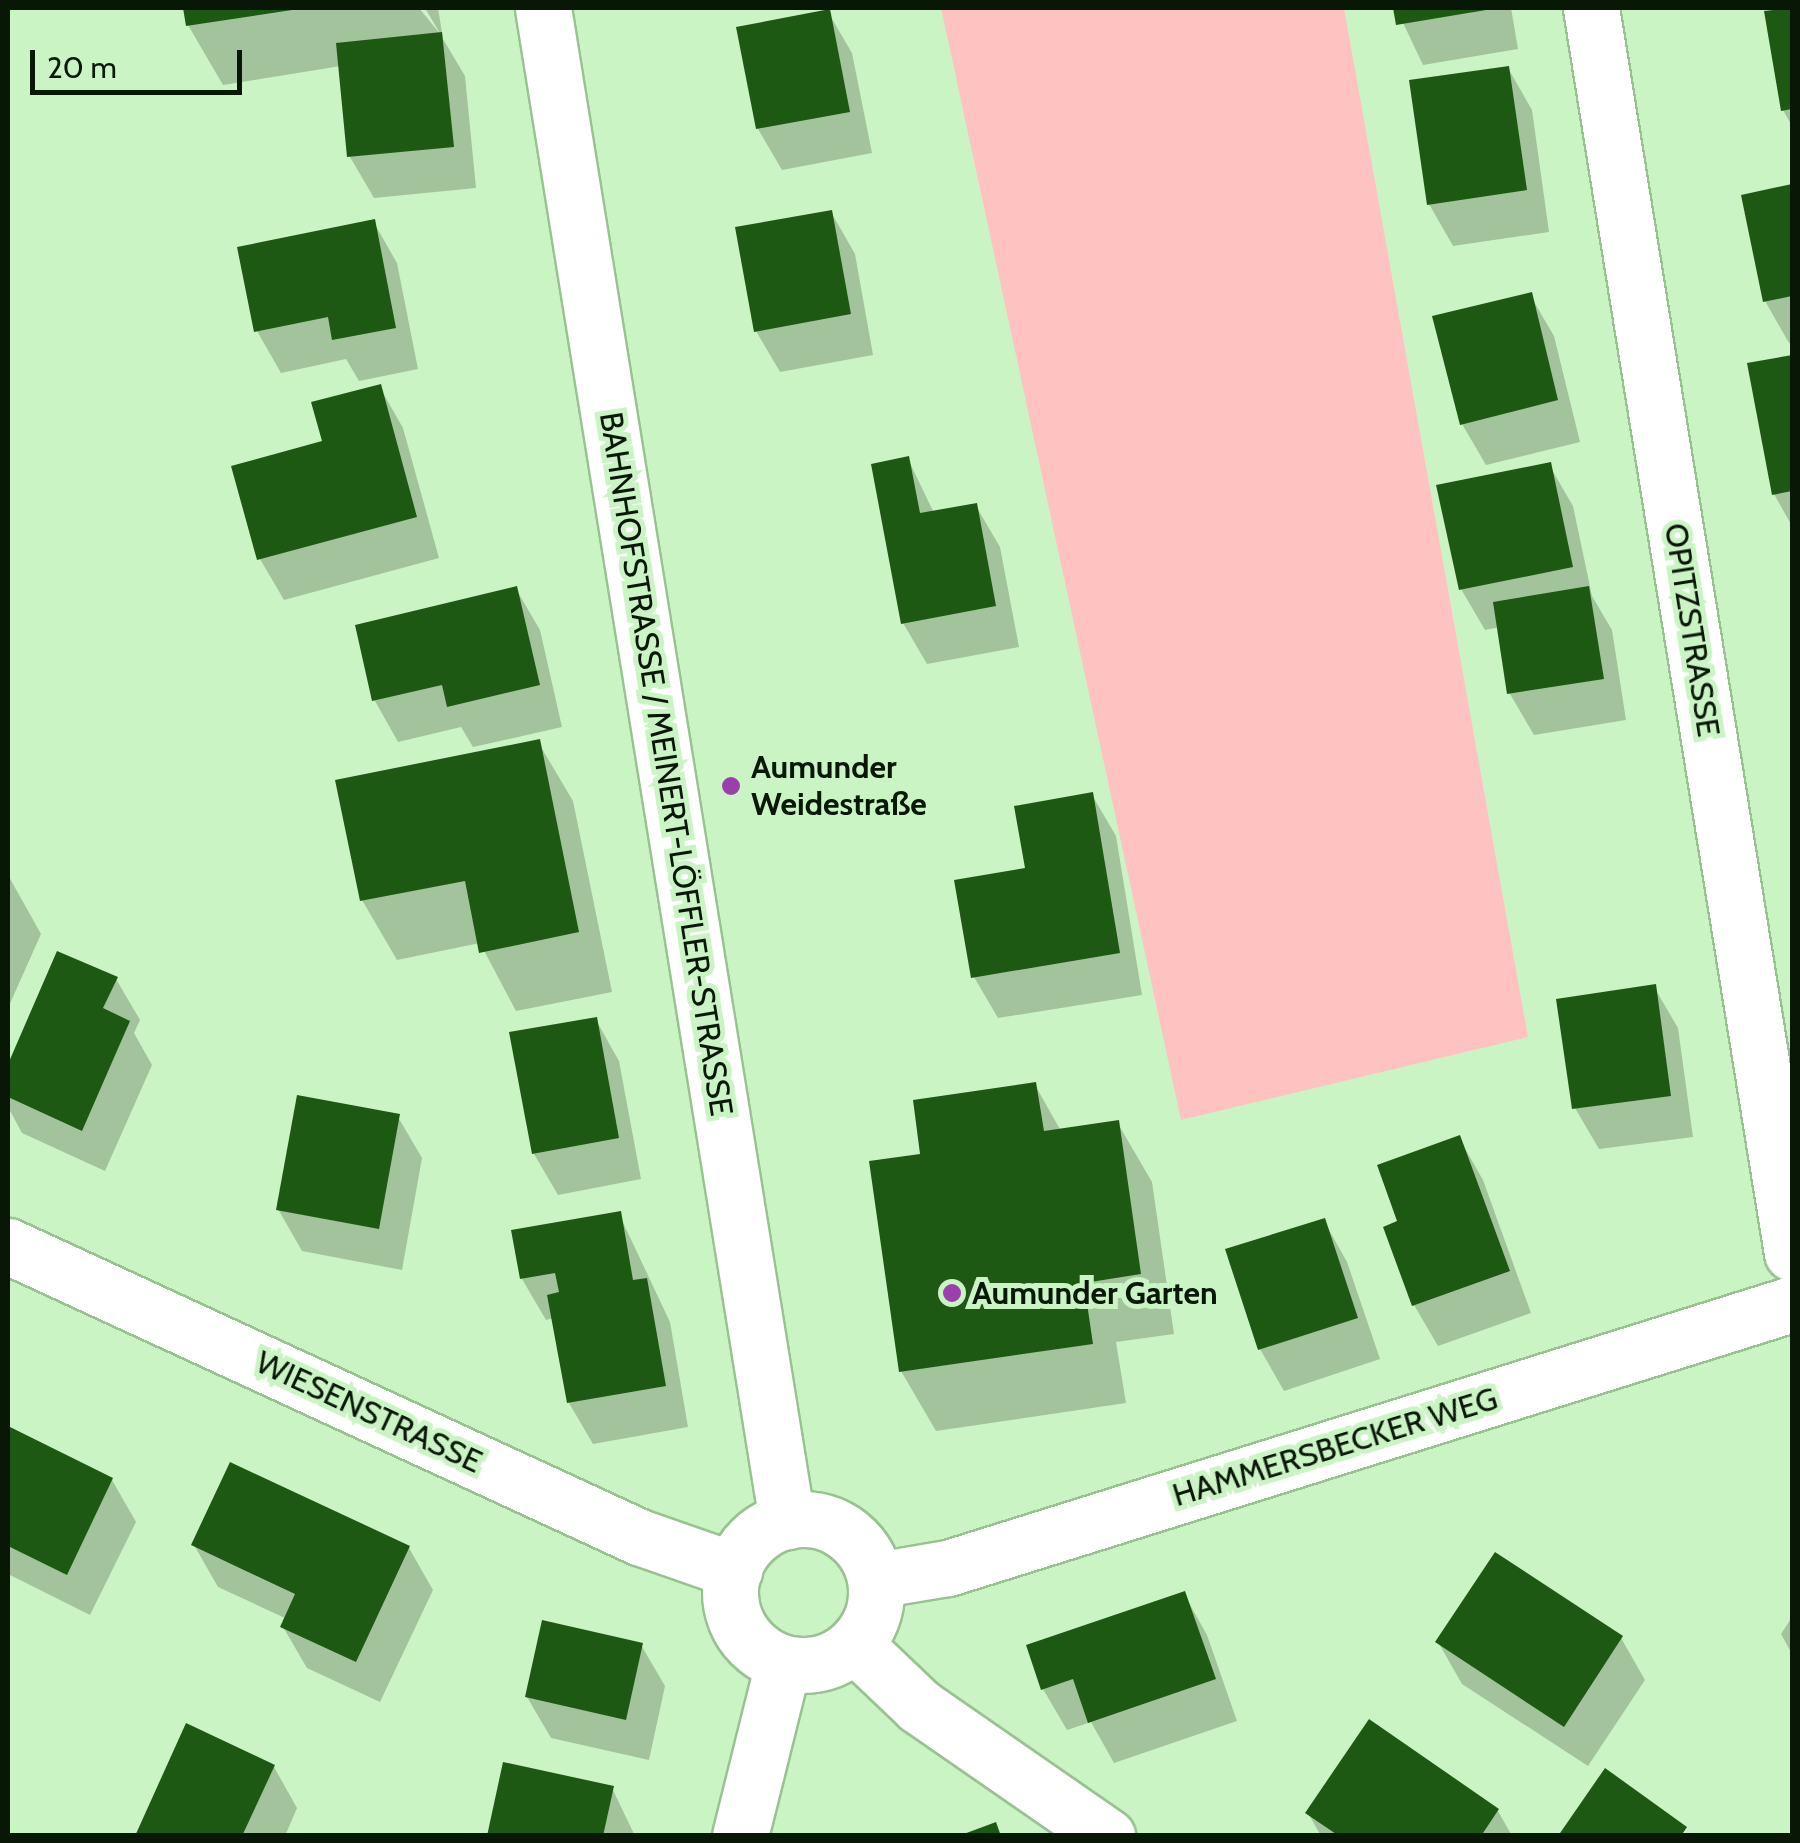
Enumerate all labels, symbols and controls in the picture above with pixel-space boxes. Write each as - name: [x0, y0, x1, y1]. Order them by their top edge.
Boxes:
- scale bar: [35, 30, 248, 92]
- text: 20 m: [47, 49, 117, 86]
- street label: BAHNHOFSTRASSE / MEINERT-LÖFFLER-STRASSE: [591, 409, 741, 1119]
- street label: OPITZSTRASSE: [1656, 521, 1728, 739]
- place label: Aumunder Weidestraße: [751, 749, 927, 824]
- marker: Aumunder Weidestraße: [720, 775, 742, 797]
- place label: Aumunder Garten: [972, 1274, 1218, 1312]
- marker: Aumunder Garten: [941, 1282, 963, 1304]
- street label: WIESENSTRASSE: [250, 1343, 488, 1481]
- street label: HAMMERSBECKER WEG: [1168, 1379, 1502, 1515]

